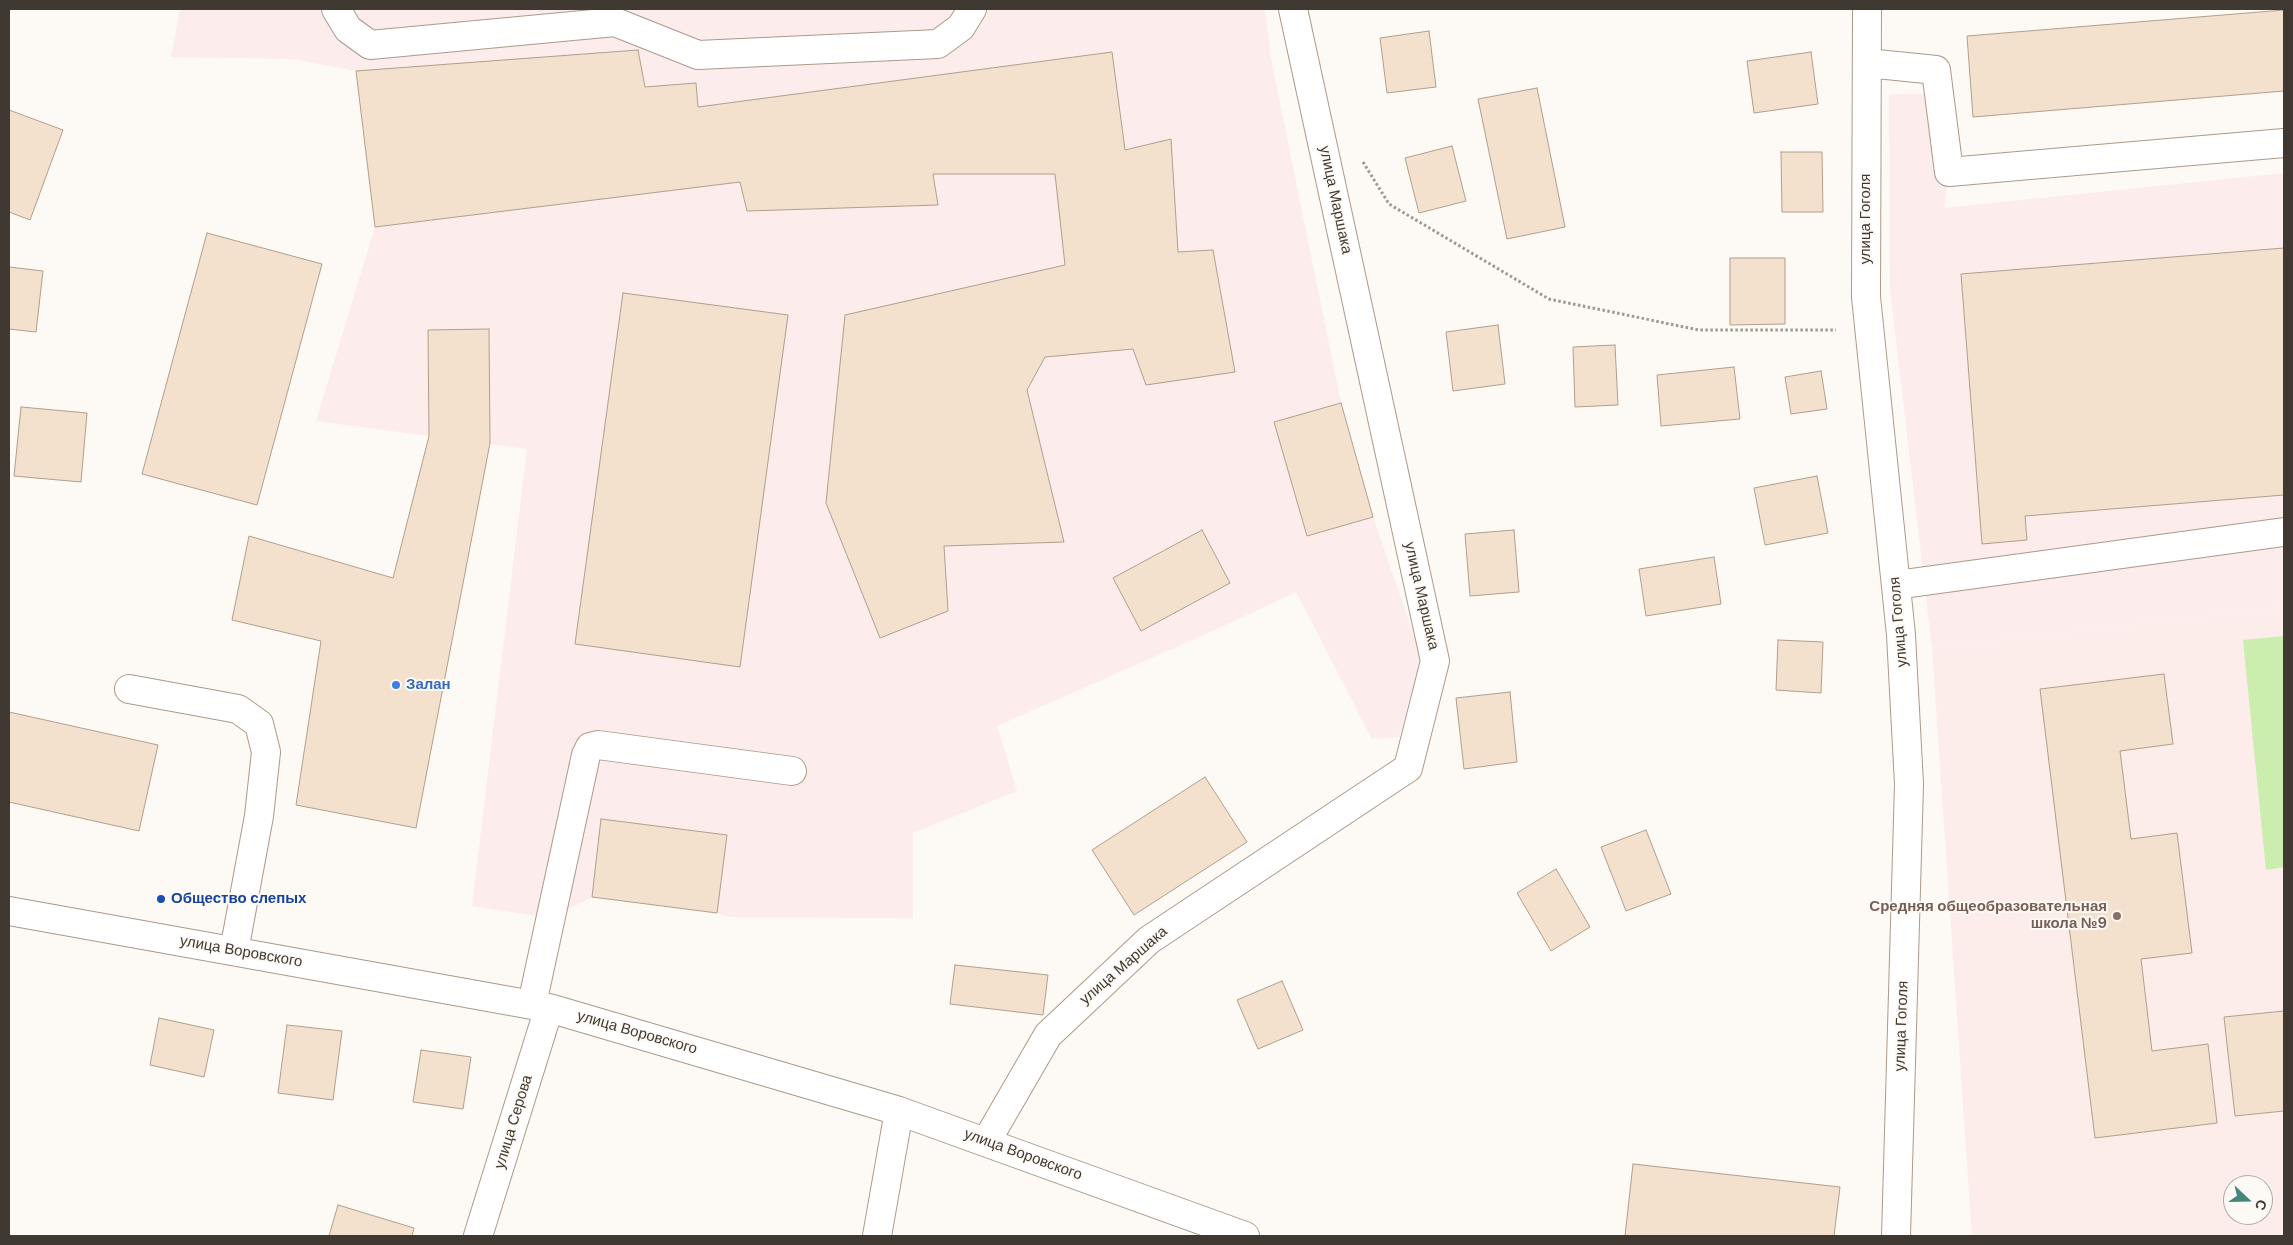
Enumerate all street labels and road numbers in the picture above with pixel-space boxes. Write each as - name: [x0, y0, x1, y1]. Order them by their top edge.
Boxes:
- street label: улица Маршака: [1315, 144, 1355, 256]
- street label: улица Гоголя: [1857, 174, 1875, 264]
- street label: улица Маршака: [1400, 540, 1442, 652]
- street label: улица Гоголя: [1886, 576, 1912, 668]
- street label: улица Маршака: [1077, 923, 1171, 1009]
- street label: улица Воровского: [178, 932, 304, 972]
- street label: улица Гоголя: [1891, 980, 1913, 1072]
- street label: улица Воровского: [575, 1007, 699, 1059]
- street label: улица Серова: [491, 1073, 537, 1171]
- street label: улица Воровского: [962, 1125, 1084, 1185]

